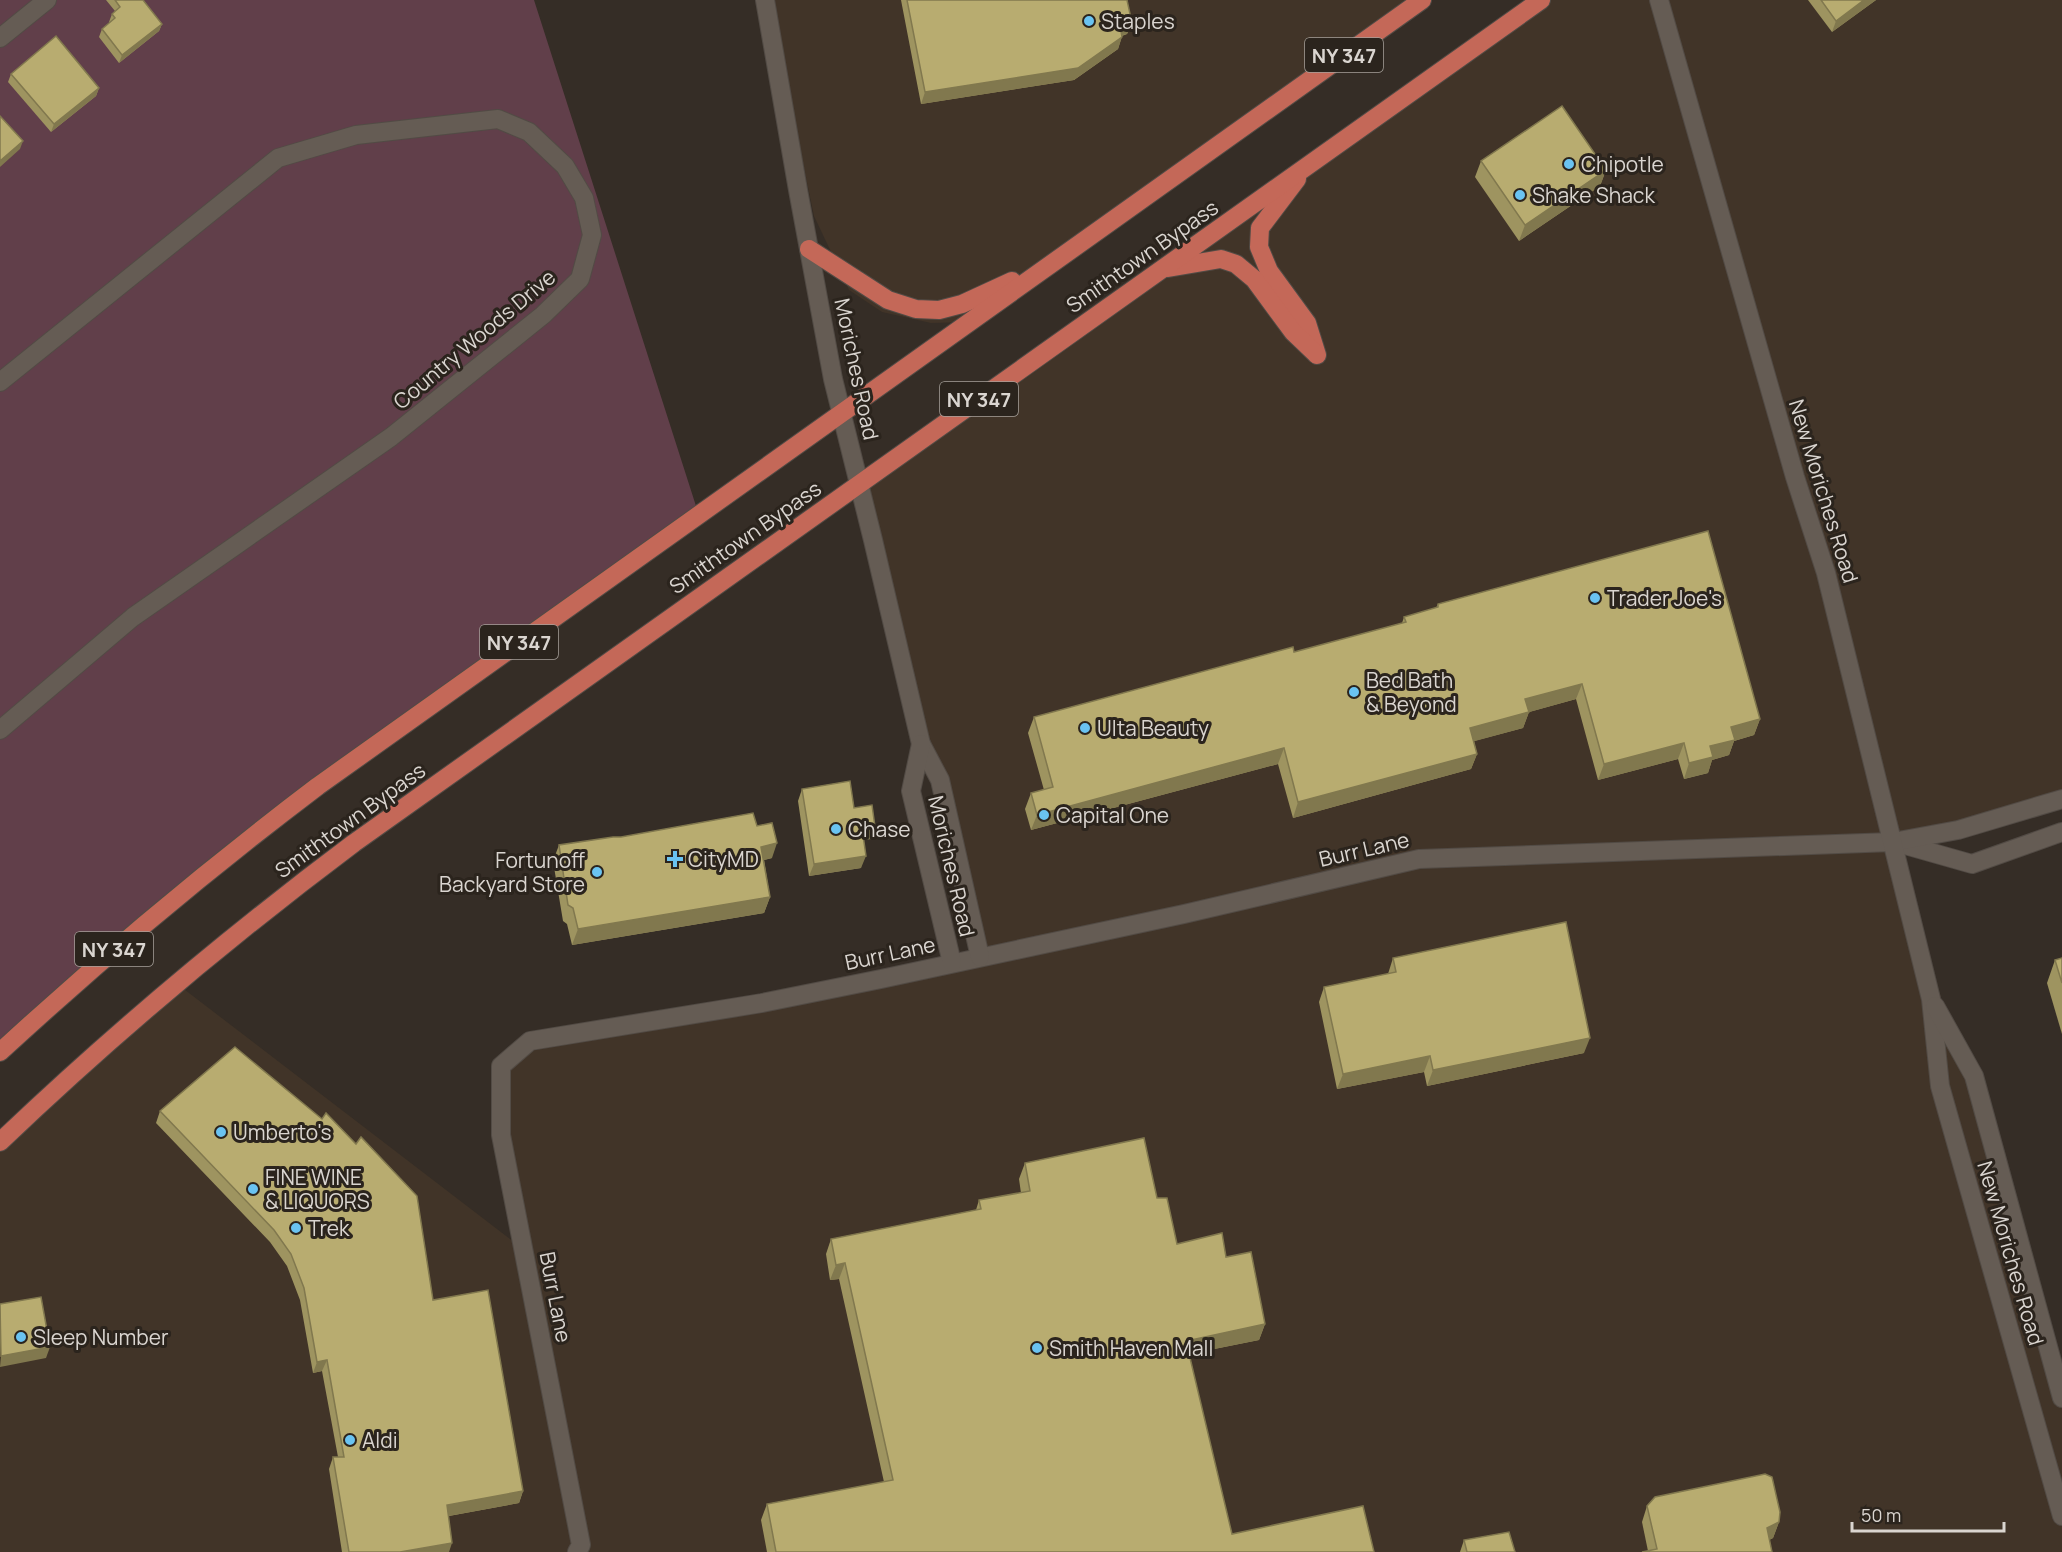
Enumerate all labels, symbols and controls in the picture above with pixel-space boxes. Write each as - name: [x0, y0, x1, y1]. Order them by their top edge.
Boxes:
- place label: Staples: [1101, 7, 1175, 35]
- marker: Staples: [1082, 14, 1096, 28]
- road number: NY 347: [1305, 38, 1383, 72]
- place label: Chipotle: [1581, 150, 1664, 178]
- marker: Chipotle: [1562, 157, 1576, 171]
- place label: Shake Shack: [1532, 181, 1655, 209]
- marker: Shake Shack: [1513, 188, 1527, 202]
- street label: Smithtown Bypass: [1060, 193, 1224, 319]
- street label: Country Woods Drive: [387, 263, 561, 415]
- street label: Moriches Road: [828, 296, 886, 442]
- road number: NY 347: [940, 382, 1018, 416]
- street label: New Moriches Road: [1783, 396, 1865, 586]
- street label: Smithtown Bypass: [663, 474, 827, 600]
- place label: Trader Joe's: [1607, 584, 1722, 612]
- marker: Trader Joe's: [1588, 591, 1602, 605]
- road number: NY 347: [480, 625, 558, 659]
- place label: Bed Bath & Beyond: [1366, 666, 1457, 718]
- marker: Bed Bath & Beyond: [1347, 685, 1361, 699]
- place label: Ulta Beauty: [1097, 714, 1209, 742]
- marker: Ulta Beauty: [1078, 721, 1092, 735]
- street label: Smithtown Bypass: [269, 756, 431, 884]
- street label: Moriches Road: [922, 793, 982, 939]
- place label: Capital One: [1056, 801, 1169, 829]
- marker: Capital One: [1037, 808, 1051, 822]
- place label: Chase: [848, 815, 910, 843]
- marker: Chase: [829, 822, 843, 836]
- street label: Burr Lane: [1316, 825, 1412, 873]
- place label: CityMD: [688, 845, 759, 873]
- place label: Fortunoff Backyard Store: [439, 846, 585, 898]
- marker: CityMD: [666, 850, 684, 868]
- marker: Fortunoff Backyard Store: [590, 865, 604, 879]
- street label: Burr Lane: [842, 930, 938, 976]
- road number: NY 347: [75, 932, 153, 966]
- place label: Umberto's: [233, 1118, 331, 1146]
- marker: Umberto's: [214, 1125, 228, 1139]
- street label: New Moriches Road: [1971, 1158, 2051, 1348]
- place label: FINE WINE & LIQUORS: [265, 1163, 370, 1215]
- marker: FINE WINE & LIQUORS: [246, 1182, 260, 1196]
- place label: Trek: [308, 1214, 350, 1242]
- marker: Trek: [289, 1221, 303, 1235]
- street label: Burr Lane: [534, 1249, 578, 1345]
- place label: Sleep Number: [33, 1323, 169, 1351]
- marker: Sleep Number: [14, 1330, 28, 1344]
- place label: Smith Haven Mall: [1049, 1334, 1213, 1362]
- marker: Smith Haven Mall: [1030, 1341, 1044, 1355]
- place label: Aldi: [362, 1426, 398, 1454]
- marker: Aldi: [343, 1433, 357, 1447]
- scale bar: [1852, 1495, 2004, 1533]
- text: 50 m: [1861, 1503, 1901, 1527]

